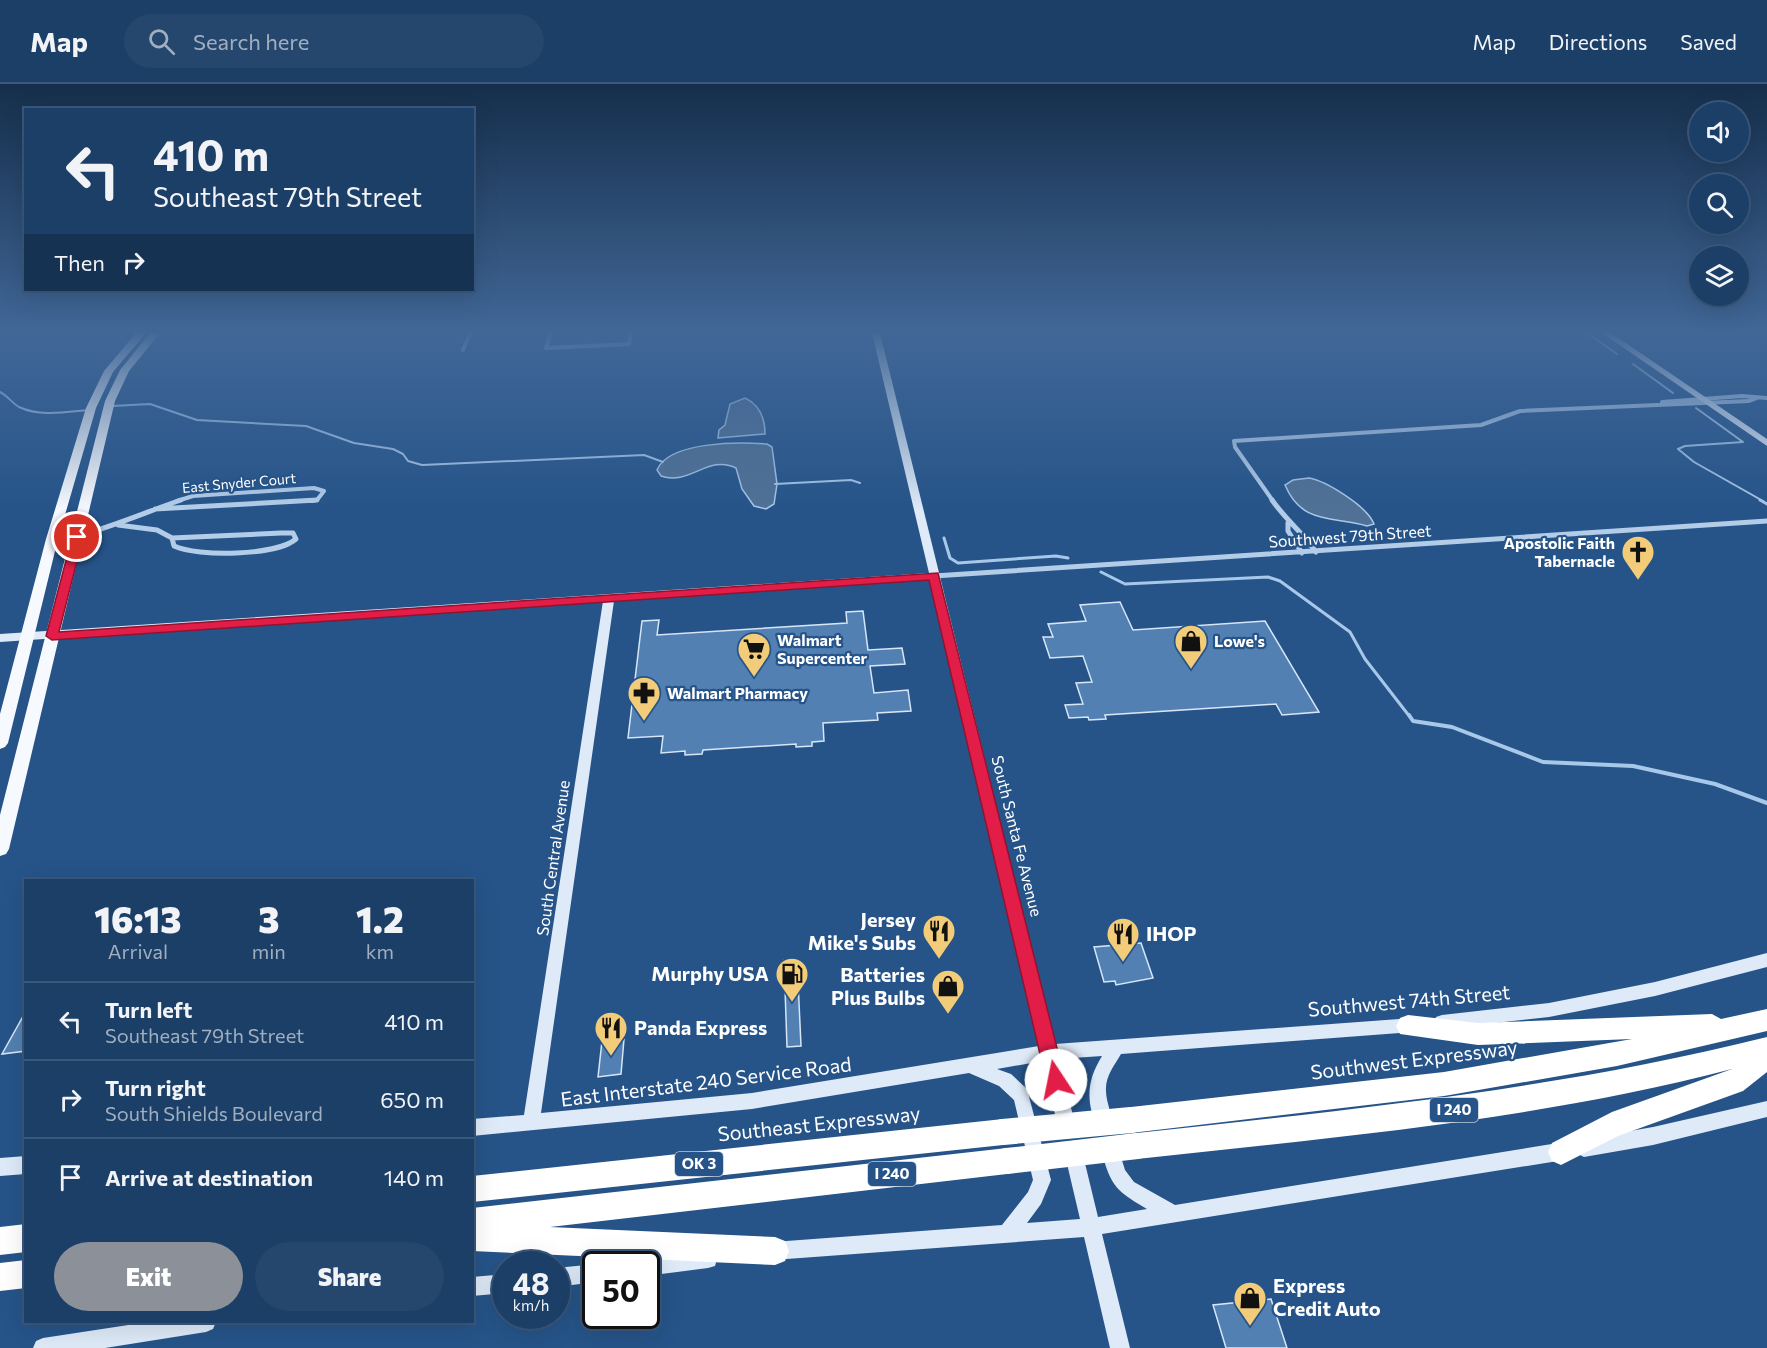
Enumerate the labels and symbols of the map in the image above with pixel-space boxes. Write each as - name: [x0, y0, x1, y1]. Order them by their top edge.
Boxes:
- street label: East Snyder Court: [181, 469, 297, 496]
- pin: [51, 511, 102, 562]
- street label: Southwest 79th Street: [1268, 520, 1433, 551]
- place label: Apostolic Faith Tabernacle: [1504, 533, 1615, 570]
- church icon: Apostolic Faith Tabernacle: [1620, 534, 1656, 581]
- shop icon: Lowe's: [1173, 623, 1209, 670]
- place label: Walmart Supercenter: [777, 630, 868, 667]
- supermarket icon: Walmart Supercenter: [736, 631, 772, 678]
- place label: Lowe's: [1214, 631, 1265, 650]
- pharmacy icon: Walmart Pharmacy: [626, 675, 662, 722]
- place label: Walmart Pharmacy: [667, 683, 808, 702]
- street label: South Santa Fe Avenue: [988, 753, 1047, 918]
- street label: South Central Avenue: [532, 779, 573, 937]
- place label: Jersey Mike's Subs: [808, 907, 916, 954]
- restaurant icon: Jersey Mike's Subs: [921, 913, 957, 960]
- restaurant icon: IHOP: [1105, 916, 1141, 963]
- place label: IHOP: [1146, 921, 1197, 945]
- fuel station icon: Murphy USA: [774, 956, 810, 1003]
- place label: Murphy USA: [651, 961, 769, 985]
- place label: Batteries Plus Bulbs: [831, 962, 925, 1009]
- shop icon: Batteries Plus Bulbs: [930, 968, 966, 1015]
- street label: Southwest 74th Street: [1307, 979, 1511, 1021]
- restaurant icon: Panda Express: [593, 1010, 629, 1057]
- place label: Panda Express: [634, 1015, 767, 1039]
- street label: Southwest Expressway: [1309, 1034, 1519, 1084]
- position arrow: [1024, 1048, 1088, 1112]
- street label: East Interstate 240 Service Road: [559, 1051, 853, 1111]
- road number: I 240: [1430, 1098, 1478, 1122]
- street label: Southeast Expressway: [716, 1100, 921, 1146]
- road number: OK 3: [675, 1152, 723, 1176]
- road number: I 240: [868, 1162, 916, 1186]
- speed limit sign: 50: [582, 1251, 660, 1329]
- place label: Express Credit Auto: [1273, 1273, 1381, 1320]
- shop icon: Express Credit Auto: [1232, 1280, 1268, 1327]

